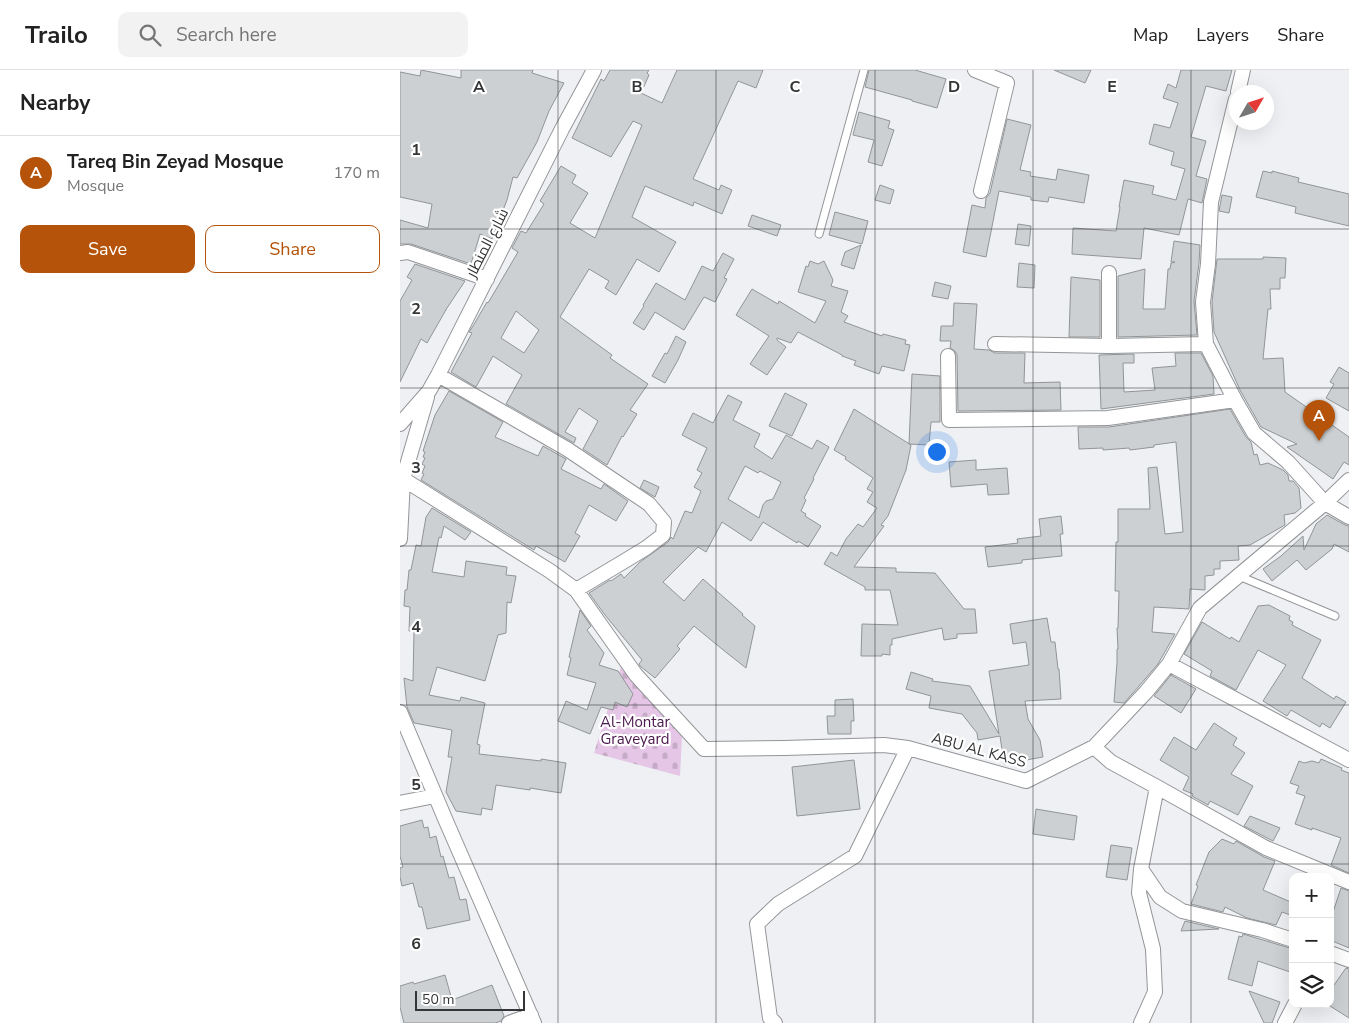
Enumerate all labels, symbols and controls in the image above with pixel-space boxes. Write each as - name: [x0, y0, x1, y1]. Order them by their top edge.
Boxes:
- search box: [118, 12, 468, 57]
- text: Trailo: [25, 19, 88, 51]
- icon: search: [136, 21, 164, 49]
- text: Search here: [176, 22, 277, 48]
- text: Map: [1133, 23, 1168, 47]
- text: Layers: [1196, 23, 1249, 47]
- text: Share: [1277, 23, 1324, 47]
- text: A: [473, 76, 485, 98]
- text: B: [631, 76, 643, 98]
- text: C: [790, 76, 801, 98]
- text: D: [948, 76, 960, 98]
- text: E: [1107, 76, 1117, 98]
- north arrow: [1229, 85, 1274, 130]
- text: Nearby: [20, 89, 90, 117]
- text: 1: [411, 139, 421, 161]
- text: Tareq Bin Zeyad Mosque: [67, 149, 284, 175]
- text: A: [30, 162, 42, 184]
- text: 170 m: [333, 162, 380, 184]
- text: Mosque: [67, 175, 124, 197]
- street label: شارع المنطار: [461, 205, 514, 282]
- button: Save: [20, 225, 195, 273]
- button: Share: [205, 225, 380, 273]
- text: 2: [411, 298, 421, 320]
- pin: A: [1303, 400, 1335, 441]
- your location: [924, 439, 950, 465]
- text: 3: [411, 457, 421, 479]
- text: 4: [411, 616, 421, 638]
- park label: Al-Montar Graveyard: [600, 712, 671, 749]
- street label: ABU AL KASS: [930, 728, 1028, 772]
- text: 5: [411, 774, 421, 796]
- map controls: [1289, 873, 1334, 1008]
- button: +: [1289, 873, 1334, 918]
- button: −: [1289, 918, 1334, 963]
- text: 6: [411, 933, 421, 955]
- button: layers: [1289, 963, 1334, 1008]
- scale bar: [415, 988, 525, 1011]
- text: 50 m: [422, 990, 454, 1009]

